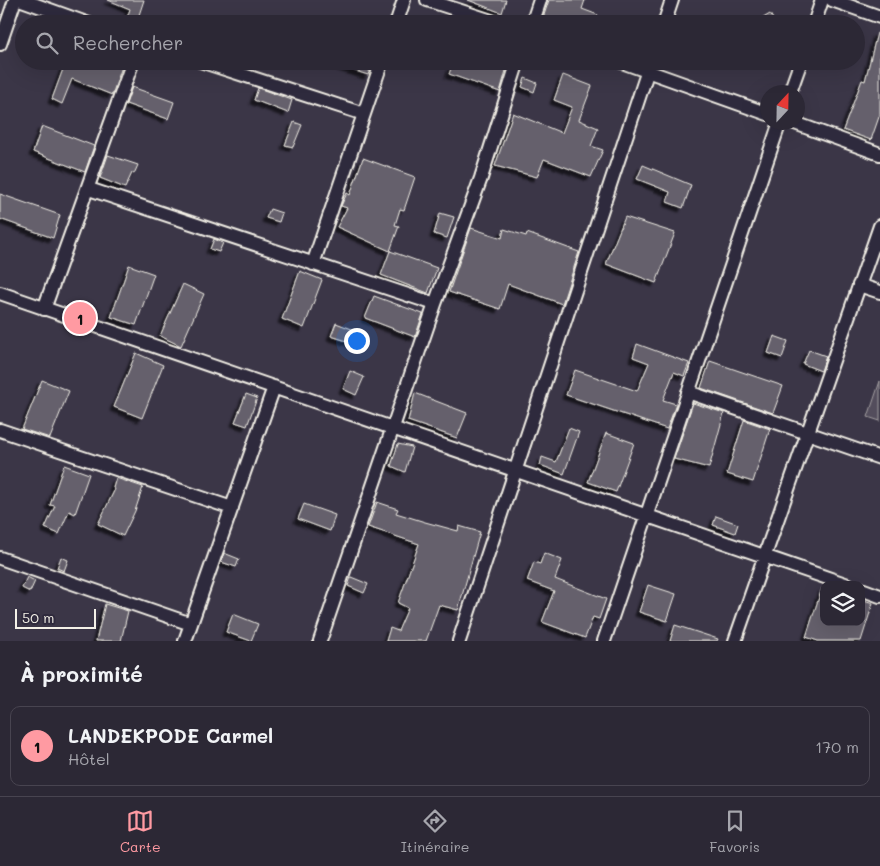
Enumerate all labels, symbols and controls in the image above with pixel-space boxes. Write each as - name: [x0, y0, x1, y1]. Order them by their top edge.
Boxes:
- search box: [15, 15, 865, 70]
- icon: search: [33, 29, 61, 57]
- text: Rechercher: [73, 30, 183, 55]
- north arrow: [760, 85, 805, 130]
- pin: 1: [64, 299, 96, 337]
- your location: [344, 328, 370, 354]
- map controls: [820, 581, 865, 626]
- button: layers: [820, 581, 865, 626]
- scale bar: [15, 606, 96, 629]
- text: 50 m: [22, 608, 54, 627]
- text: À proximité: [20, 660, 143, 687]
- text: LANDEKPODE Carmel: [68, 723, 273, 748]
- text: 1: [33, 736, 41, 757]
- text: 170 m: [815, 736, 859, 757]
- text: Hôtel: [68, 748, 110, 769]
- tab: Carte: [120, 807, 161, 856]
- tab: Itinéraire: [401, 807, 469, 856]
- tab: Favoris: [710, 807, 760, 856]

